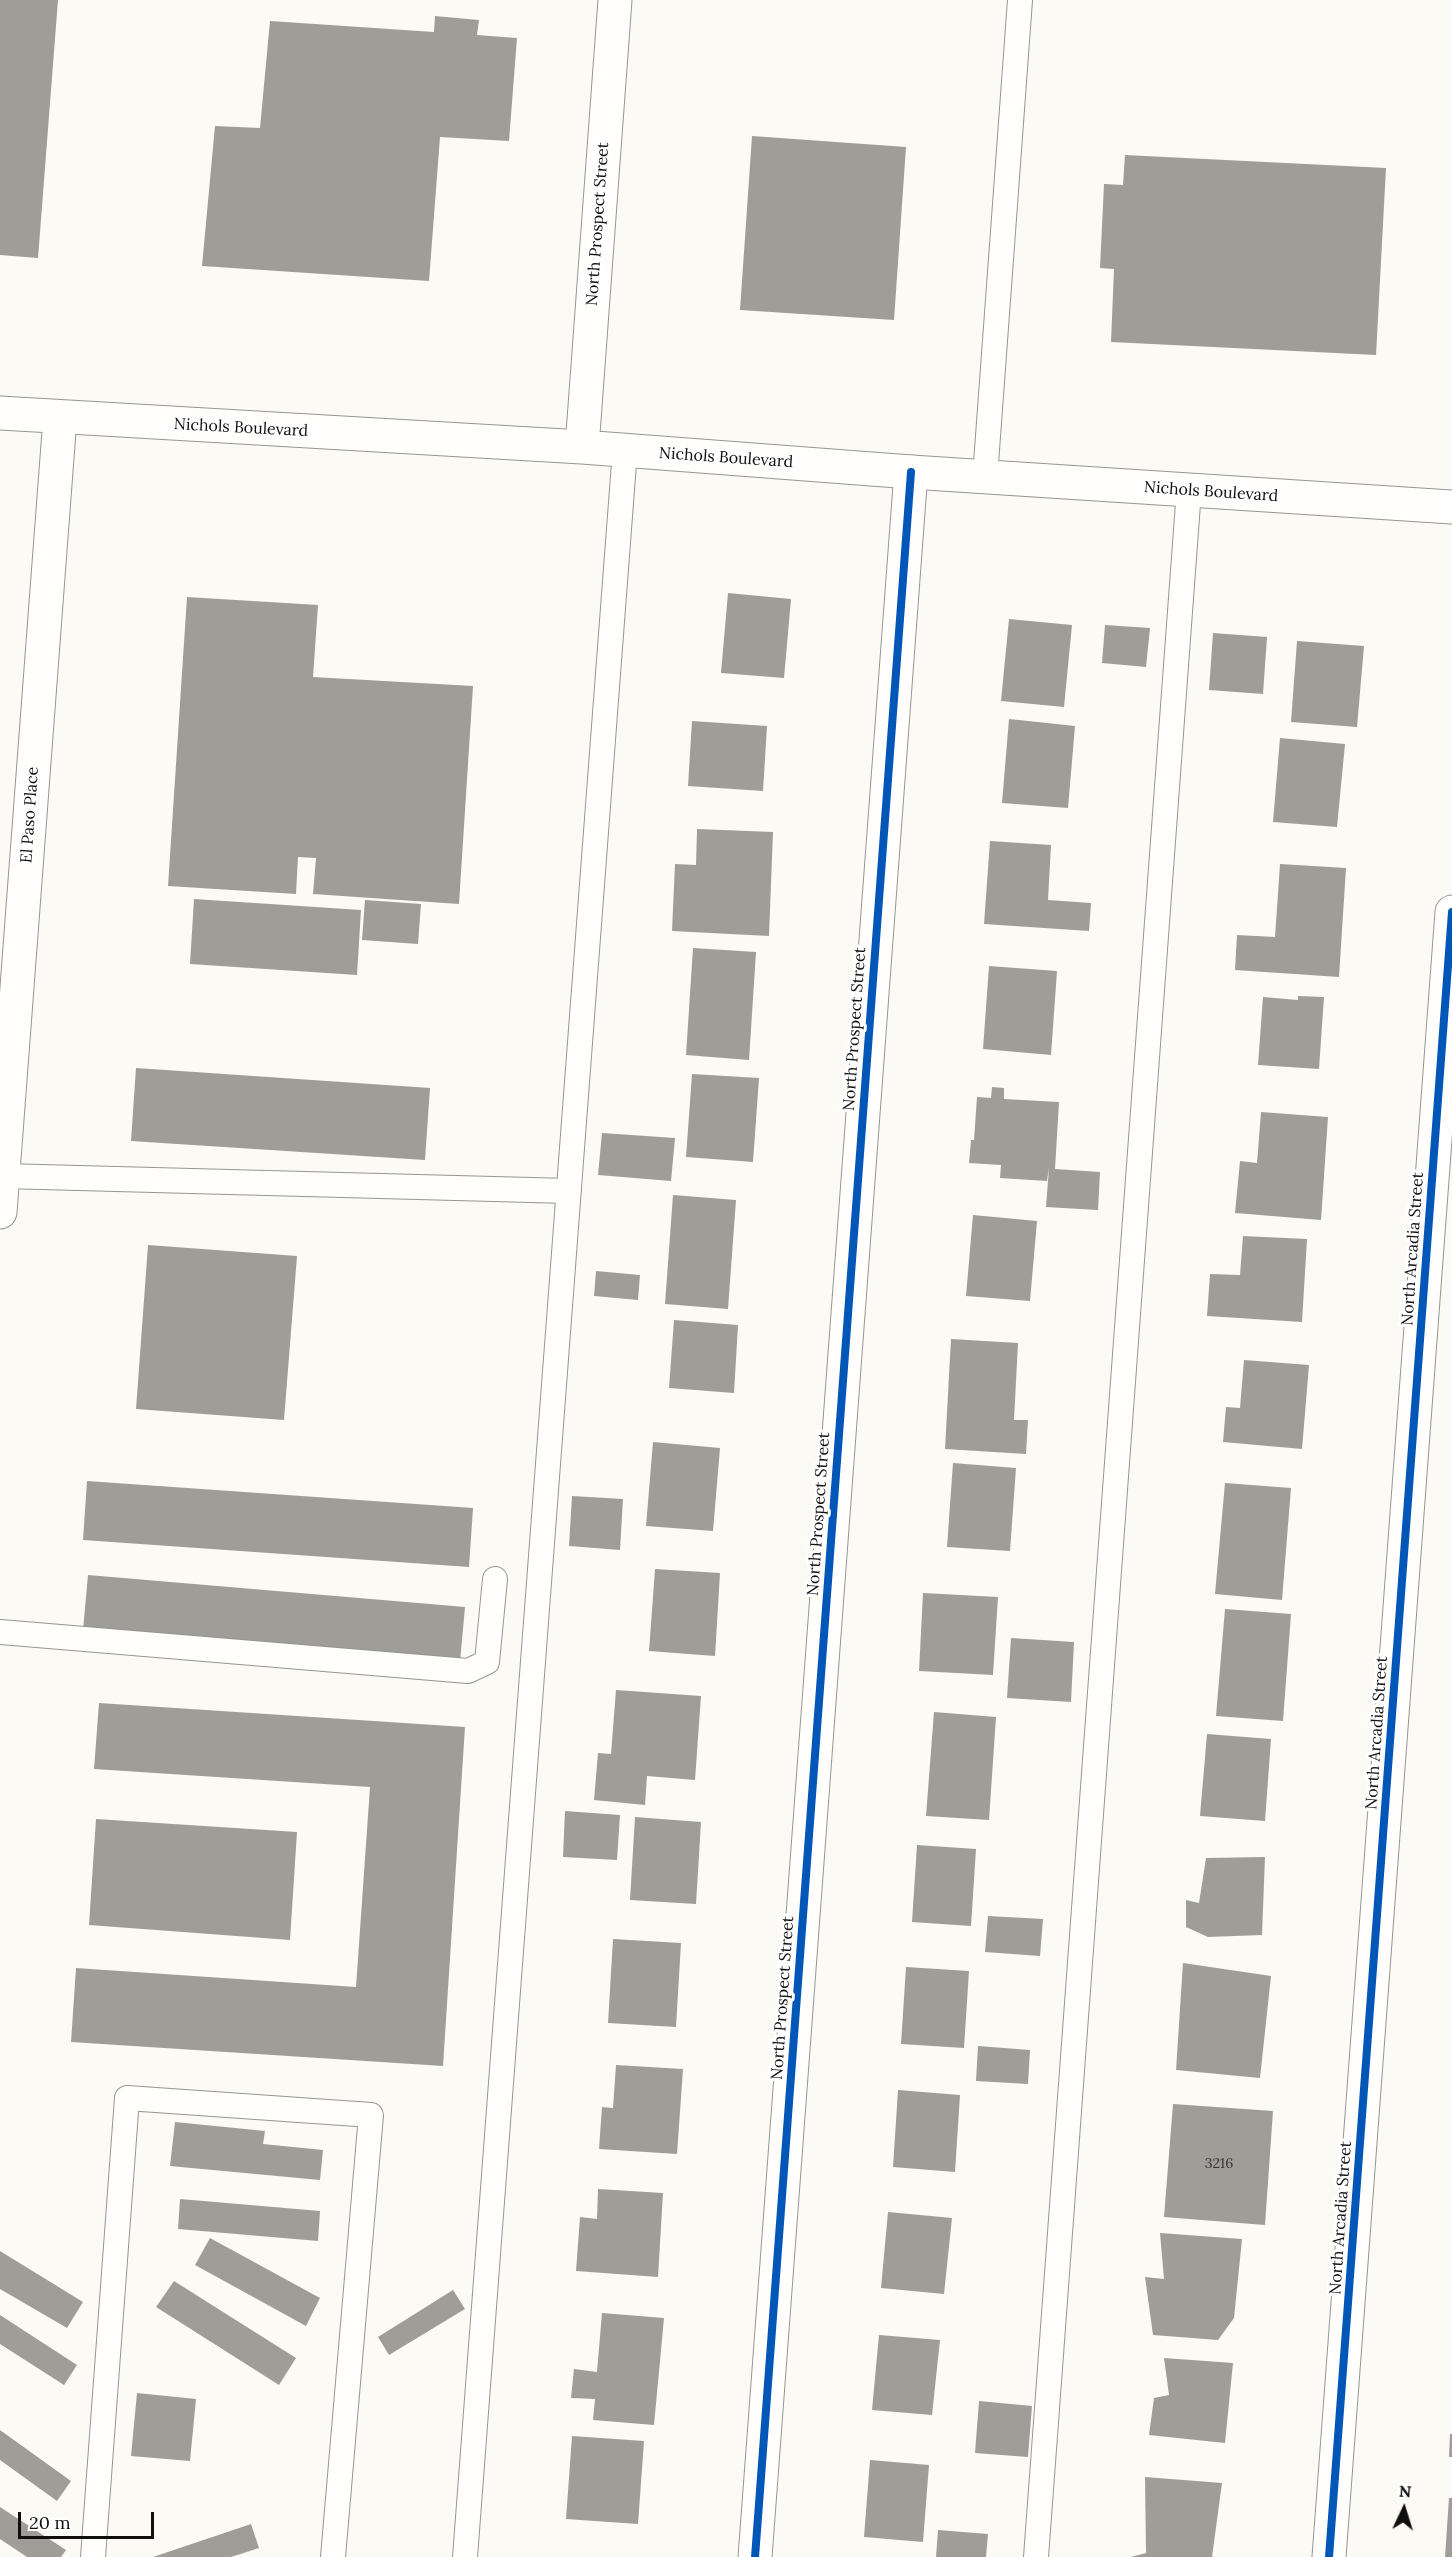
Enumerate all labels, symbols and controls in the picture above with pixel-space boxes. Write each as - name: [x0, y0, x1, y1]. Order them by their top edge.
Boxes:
- street label: North Prospect Street: [583, 142, 613, 306]
- street label: Nichols Boulevard: [173, 415, 309, 441]
- street label: Nichols Boulevard: [658, 444, 794, 472]
- street label: Nichols Boulevard: [1143, 478, 1279, 506]
- street label: El Paso Place: [17, 766, 43, 864]
- street label: North Prospect Street: [840, 947, 870, 1111]
- street label: North Arcadia Street: [1398, 1172, 1428, 1326]
- street label: North Prospect Street: [804, 1432, 834, 1596]
- street label: North Arcadia Street: [1362, 1656, 1392, 1810]
- street label: North Prospect Street: [768, 1916, 798, 2080]
- street label: North Arcadia Street: [1326, 2141, 1356, 2295]
- house number: 3216: [1205, 2156, 1233, 2172]
- north arrow: [1374, 2479, 1434, 2539]
- text: N: [1398, 2481, 1412, 2501]
- scale bar: [21, 2500, 158, 2538]
- text: 20 m: [29, 2511, 71, 2534]

